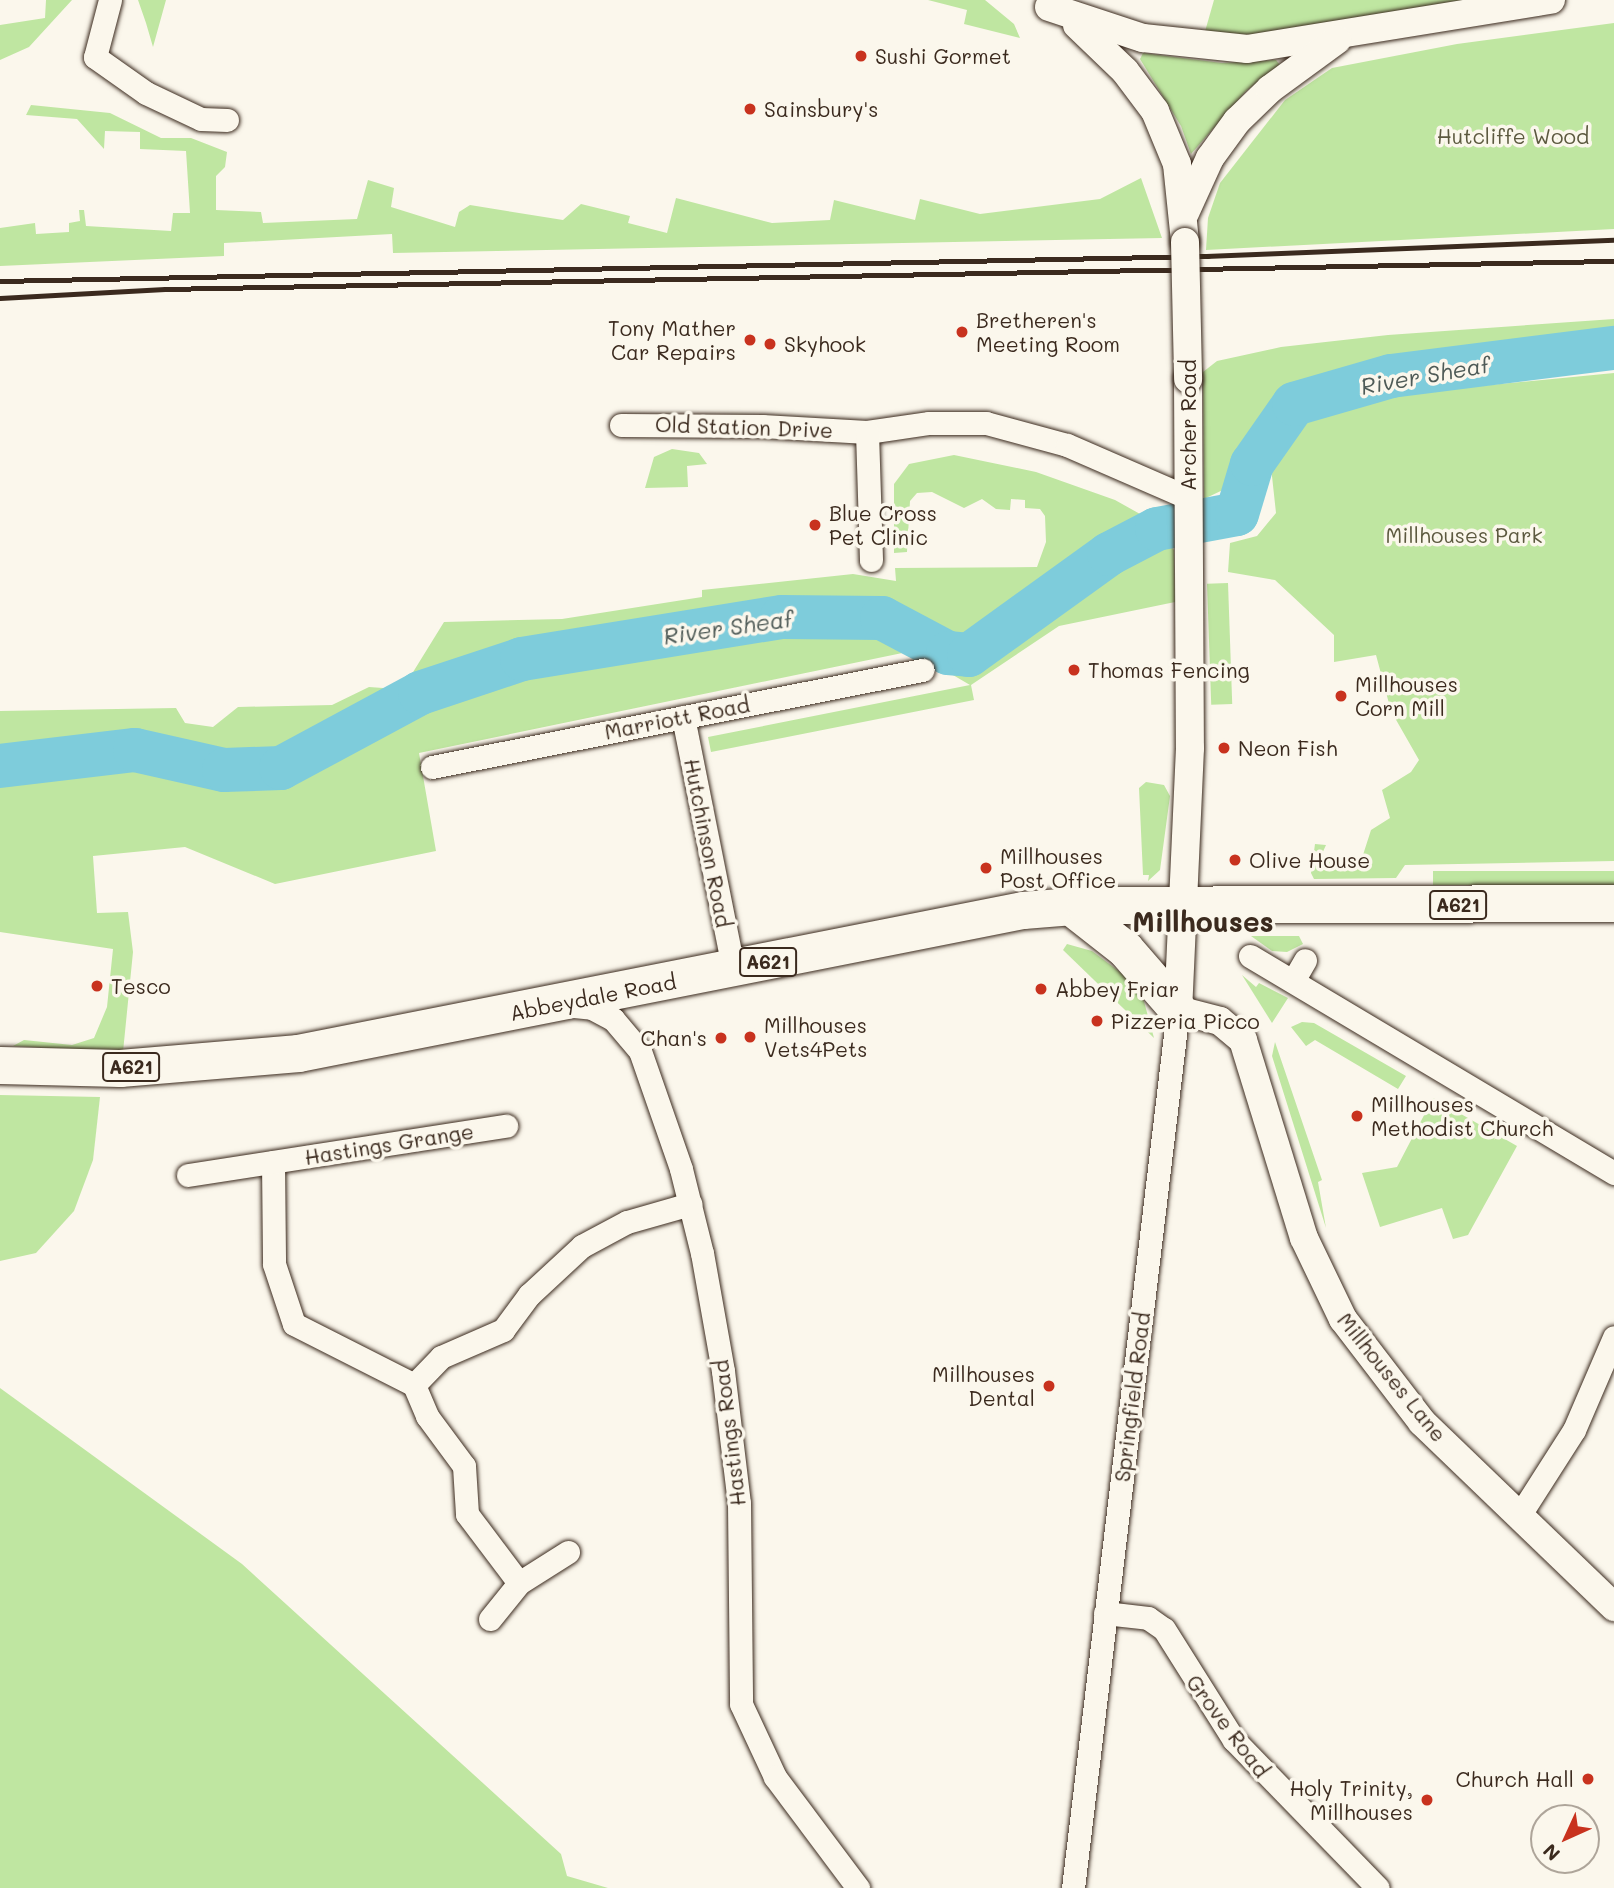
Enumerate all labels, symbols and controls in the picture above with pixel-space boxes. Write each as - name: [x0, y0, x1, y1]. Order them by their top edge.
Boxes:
- place label: Sushi Gormet: [875, 43, 1011, 69]
- marker: Sushi Gormet: [853, 48, 869, 64]
- place label: Sainsbury's: [764, 96, 878, 122]
- marker: Sainsbury's: [742, 101, 758, 117]
- park label: Hutcliffe Wood: [1437, 123, 1589, 149]
- place label: Bretheren's Meeting Room: [976, 307, 1120, 357]
- place label: Tony Mather Car Repairs: [608, 315, 736, 365]
- marker: Bretheren's Meeting Room: [954, 324, 970, 340]
- place label: Skyhook: [784, 331, 866, 357]
- marker: Tony Mather Car Repairs: [742, 332, 758, 348]
- marker: Skyhook: [762, 336, 778, 352]
- water label: River Sheaf: [1358, 350, 1492, 400]
- street label: Archer Road: [1175, 359, 1201, 491]
- street label: Old Station Drive: [655, 411, 833, 443]
- place label: Blue Cross Pet Clinic: [829, 500, 937, 550]
- marker: Blue Cross Pet Clinic: [807, 517, 823, 533]
- park label: Millhouses Park: [1385, 522, 1543, 548]
- water label: River Sheaf: [661, 604, 795, 650]
- place label: Thomas Fencing: [1088, 657, 1250, 683]
- marker: Thomas Fencing: [1066, 662, 1082, 678]
- place label: Millhouses Corn Mill: [1355, 671, 1458, 721]
- marker: Millhouses Corn Mill: [1333, 688, 1349, 704]
- street label: Marriott Road: [602, 692, 752, 744]
- place label: Neon Fish: [1238, 735, 1338, 761]
- marker: Neon Fish: [1216, 740, 1232, 756]
- street label: Hutchinson Road: [679, 757, 737, 929]
- place label: Millhouses Post Office: [1000, 843, 1116, 893]
- place label: Olive House: [1249, 847, 1370, 873]
- marker: Olive House: [1227, 852, 1243, 868]
- marker: Millhouses Post Office: [978, 860, 994, 876]
- road number: A621: [1428, 890, 1488, 920]
- district label: Millhouses: [1132, 904, 1274, 938]
- road number: A621: [738, 946, 798, 978]
- street label: Abbeydale Road: [508, 969, 678, 1025]
- place label: Tesco: [111, 973, 171, 999]
- place label: Abbey Friar: [1055, 976, 1179, 1002]
- marker: Tesco: [89, 978, 105, 994]
- marker: Abbey Friar: [1033, 981, 1049, 997]
- place label: Pizzeria Picco: [1111, 1008, 1260, 1034]
- place label: Millhouses Vets4Pets: [764, 1012, 868, 1062]
- marker: Pizzeria Picco: [1089, 1013, 1105, 1029]
- place label: Chan's: [641, 1025, 707, 1051]
- marker: Millhouses Vets4Pets: [742, 1029, 758, 1045]
- marker: Chan's: [713, 1030, 729, 1046]
- road number: A621: [101, 1051, 161, 1082]
- place label: Millhouses Methodist Church: [1371, 1091, 1553, 1141]
- marker: Millhouses Methodist Church: [1349, 1108, 1365, 1124]
- street label: Hastings Grange: [303, 1118, 475, 1170]
- street label: Millhouses Lane: [1332, 1308, 1452, 1446]
- street label: Springfield Road: [1109, 1311, 1155, 1483]
- street label: Hastings Road: [708, 1359, 750, 1507]
- place label: Millhouses Dental: [932, 1361, 1035, 1411]
- marker: Millhouses Dental: [1041, 1378, 1057, 1394]
- street label: Grove Road: [1181, 1670, 1275, 1782]
- place label: Church Hall: [1456, 1766, 1574, 1792]
- marker: Church Hall: [1580, 1771, 1596, 1787]
- place label: Holy Trinity, Millhouses: [1289, 1775, 1413, 1825]
- marker: Holy Trinity, Millhouses: [1419, 1792, 1435, 1808]
- north arrow: [1530, 1804, 1600, 1874]
- text: N: [1537, 1839, 1565, 1867]

